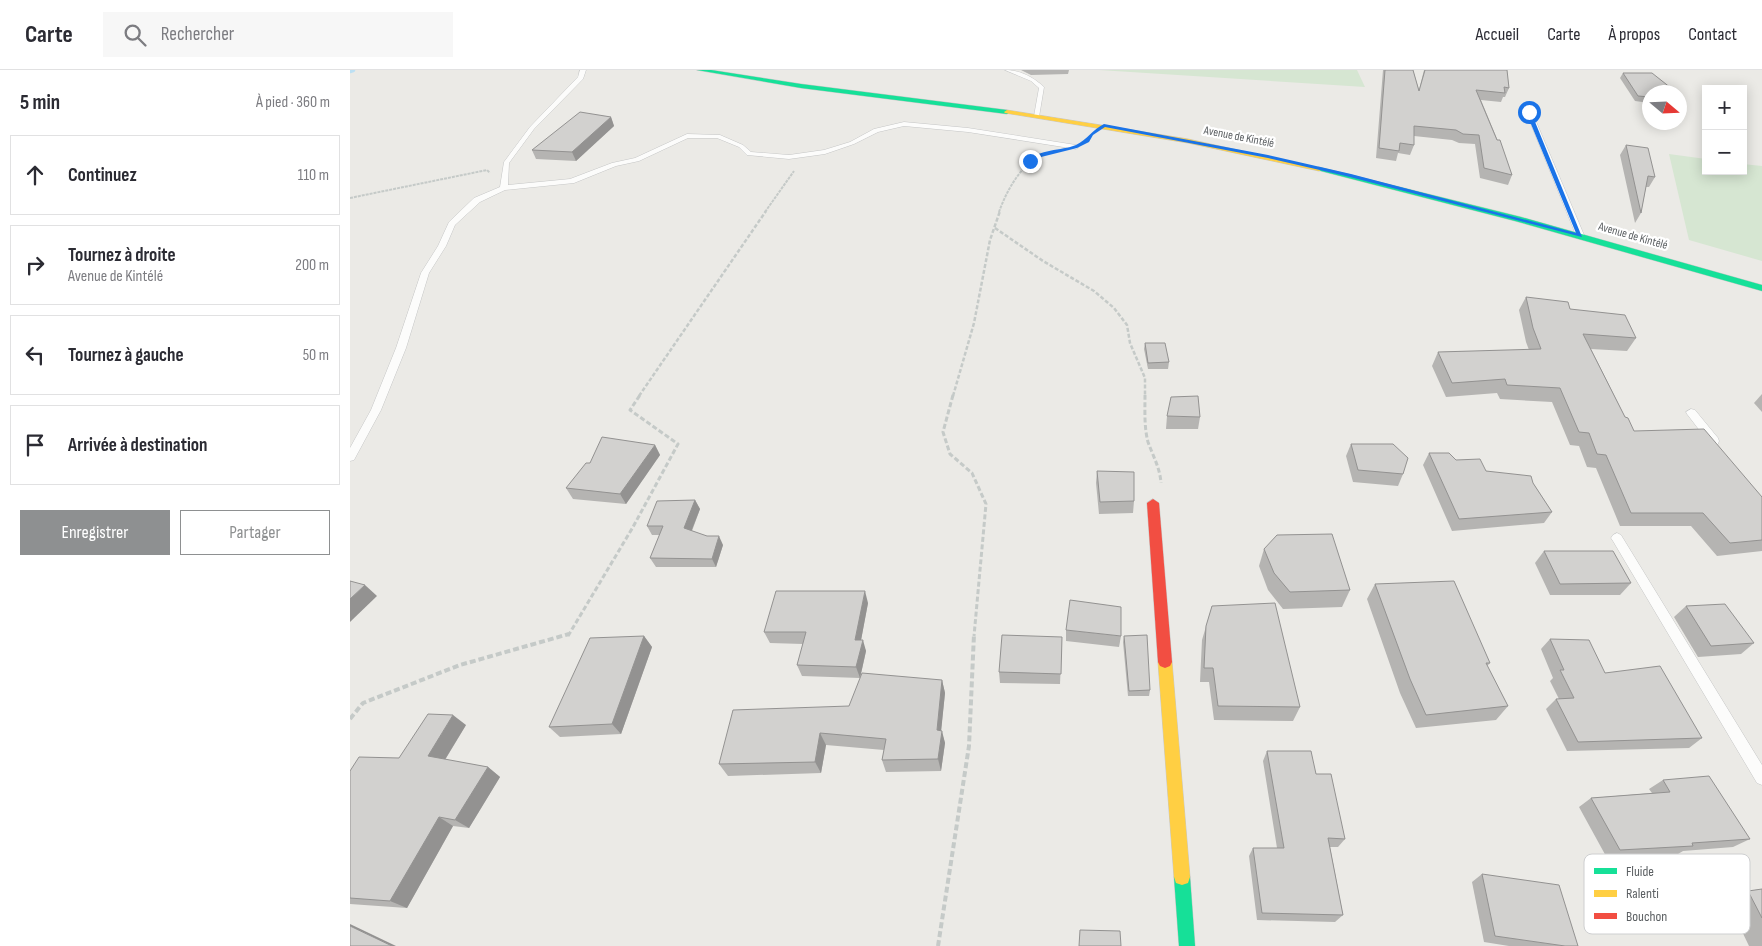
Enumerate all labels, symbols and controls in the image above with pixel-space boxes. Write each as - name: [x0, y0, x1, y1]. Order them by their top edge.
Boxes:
- search box: [103, 12, 453, 57]
- text: Carte: [25, 20, 73, 49]
- icon: search: [121, 21, 149, 49]
- text: Rechercher: [161, 23, 234, 46]
- text: Accueil: [1475, 24, 1519, 45]
- text: Carte: [1547, 24, 1580, 45]
- text: À propos: [1608, 24, 1660, 45]
- text: Contact: [1688, 24, 1737, 45]
- north arrow: [1642, 85, 1687, 130]
- map controls: [1702, 85, 1747, 175]
- button: +: [1702, 85, 1747, 130]
- text: 5 min: [20, 90, 60, 115]
- text: À pied · 360 m: [256, 93, 330, 112]
- route start: [1518, 101, 1541, 124]
- street label: Avenue de Kintélé: [1202, 123, 1276, 151]
- button: −: [1702, 130, 1747, 175]
- route end: [1019, 150, 1042, 173]
- icon: ahead: [21, 161, 49, 189]
- text: Continuez: [68, 164, 137, 187]
- text: 110 m: [298, 166, 329, 185]
- street label: Avenue de Kintélé: [1596, 219, 1670, 253]
- text: Tournez à droite: [68, 244, 176, 267]
- icon: right: [21, 251, 49, 279]
- text: 200 m: [295, 256, 329, 275]
- text: Avenue de Kintélé: [68, 267, 163, 286]
- icon: left: [21, 341, 49, 369]
- text: Tournez à gauche: [68, 344, 184, 367]
- text: 50 m: [303, 346, 329, 365]
- icon: arrive: [21, 431, 49, 459]
- text: Arrivée à destination: [68, 434, 208, 457]
- button: Enregistrer: [20, 510, 170, 555]
- button: Partager: [180, 510, 330, 555]
- legend: [1584, 854, 1750, 934]
- text: Fluide: [1626, 863, 1654, 880]
- text: Ralenti: [1626, 885, 1659, 902]
- text: Bouchon: [1626, 908, 1667, 925]

